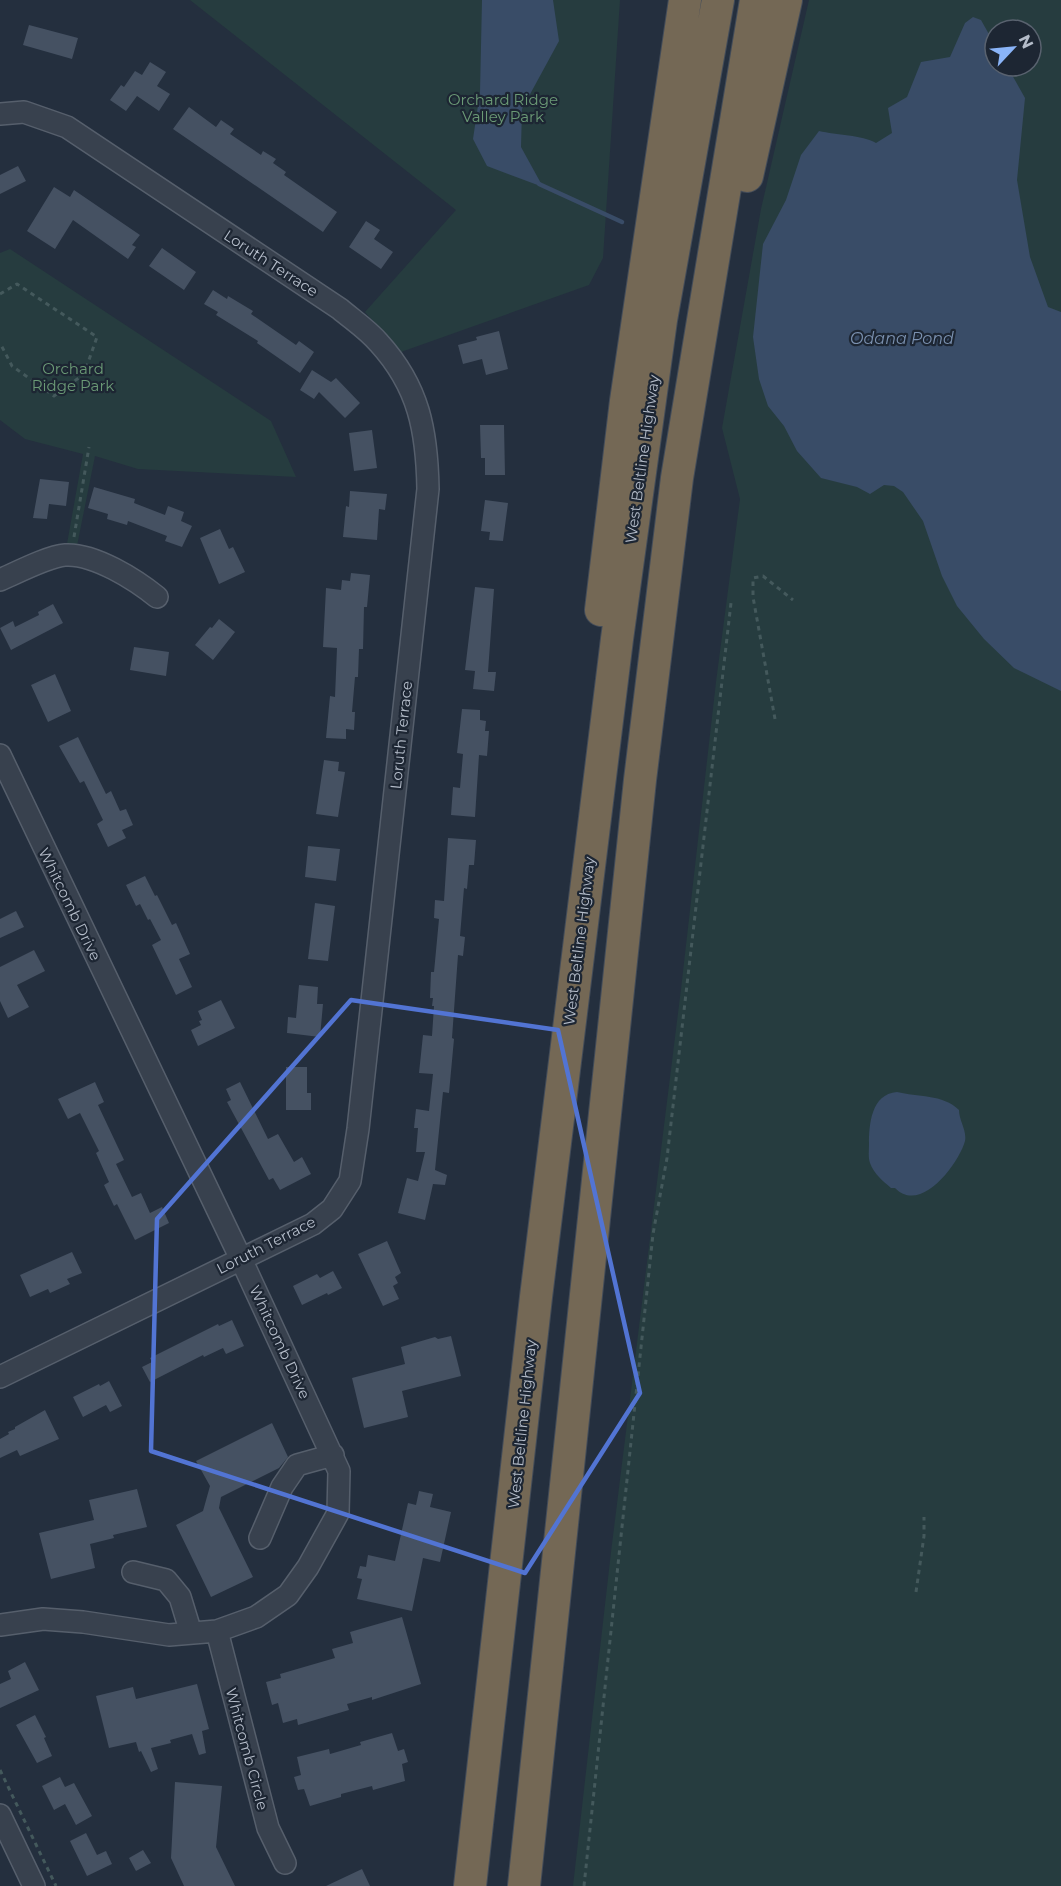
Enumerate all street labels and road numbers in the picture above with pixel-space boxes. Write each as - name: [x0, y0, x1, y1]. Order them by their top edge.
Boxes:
- street label: Loruth Terrace: [220, 225, 322, 301]
- street label: West Beltline Highway: [621, 373, 663, 544]
- street label: Loruth Terrace: [386, 680, 416, 790]
- street label: Whitcomb Drive: [34, 844, 106, 964]
- street label: West Beltline Highway: [559, 855, 599, 1026]
- street label: Loruth Terrace: [213, 1212, 319, 1278]
- street label: Whitcomb Drive: [245, 1282, 315, 1402]
- street label: West Beltline Highway: [504, 1338, 540, 1509]
- street label: Whitcomb Circle: [222, 1686, 272, 1812]

